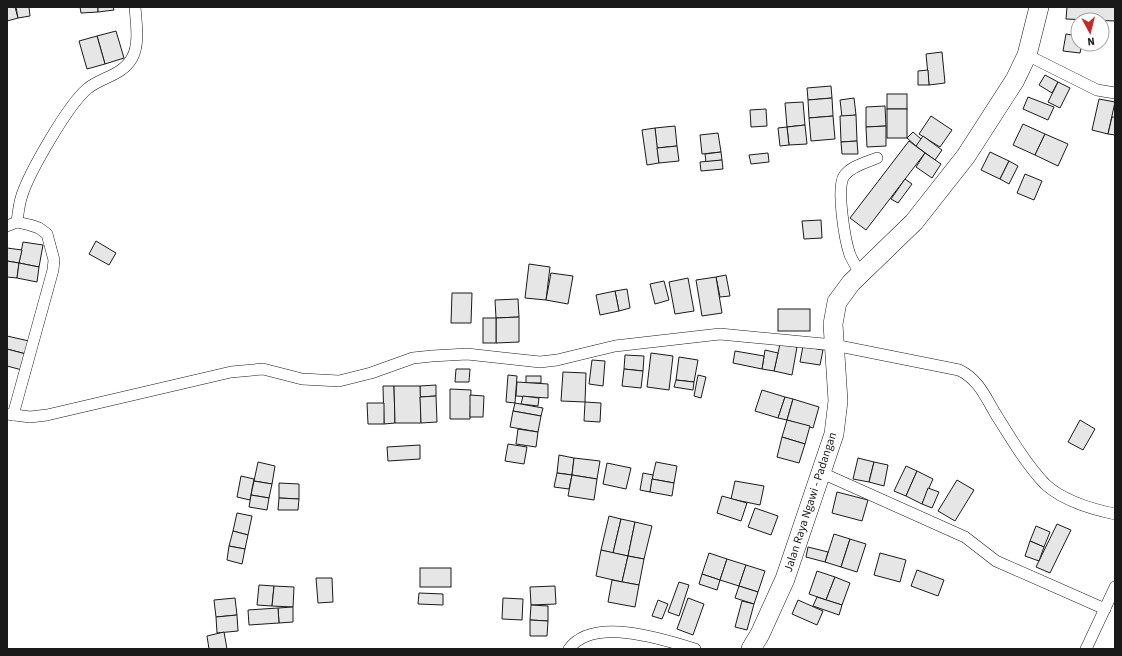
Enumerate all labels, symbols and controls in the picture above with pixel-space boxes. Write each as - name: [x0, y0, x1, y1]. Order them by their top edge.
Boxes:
- north arrow: [1070, 12, 1110, 52]
- text: N: [1087, 34, 1096, 49]
- street label: Jalan Raya Ngawi - Padangan: [780, 430, 841, 574]

